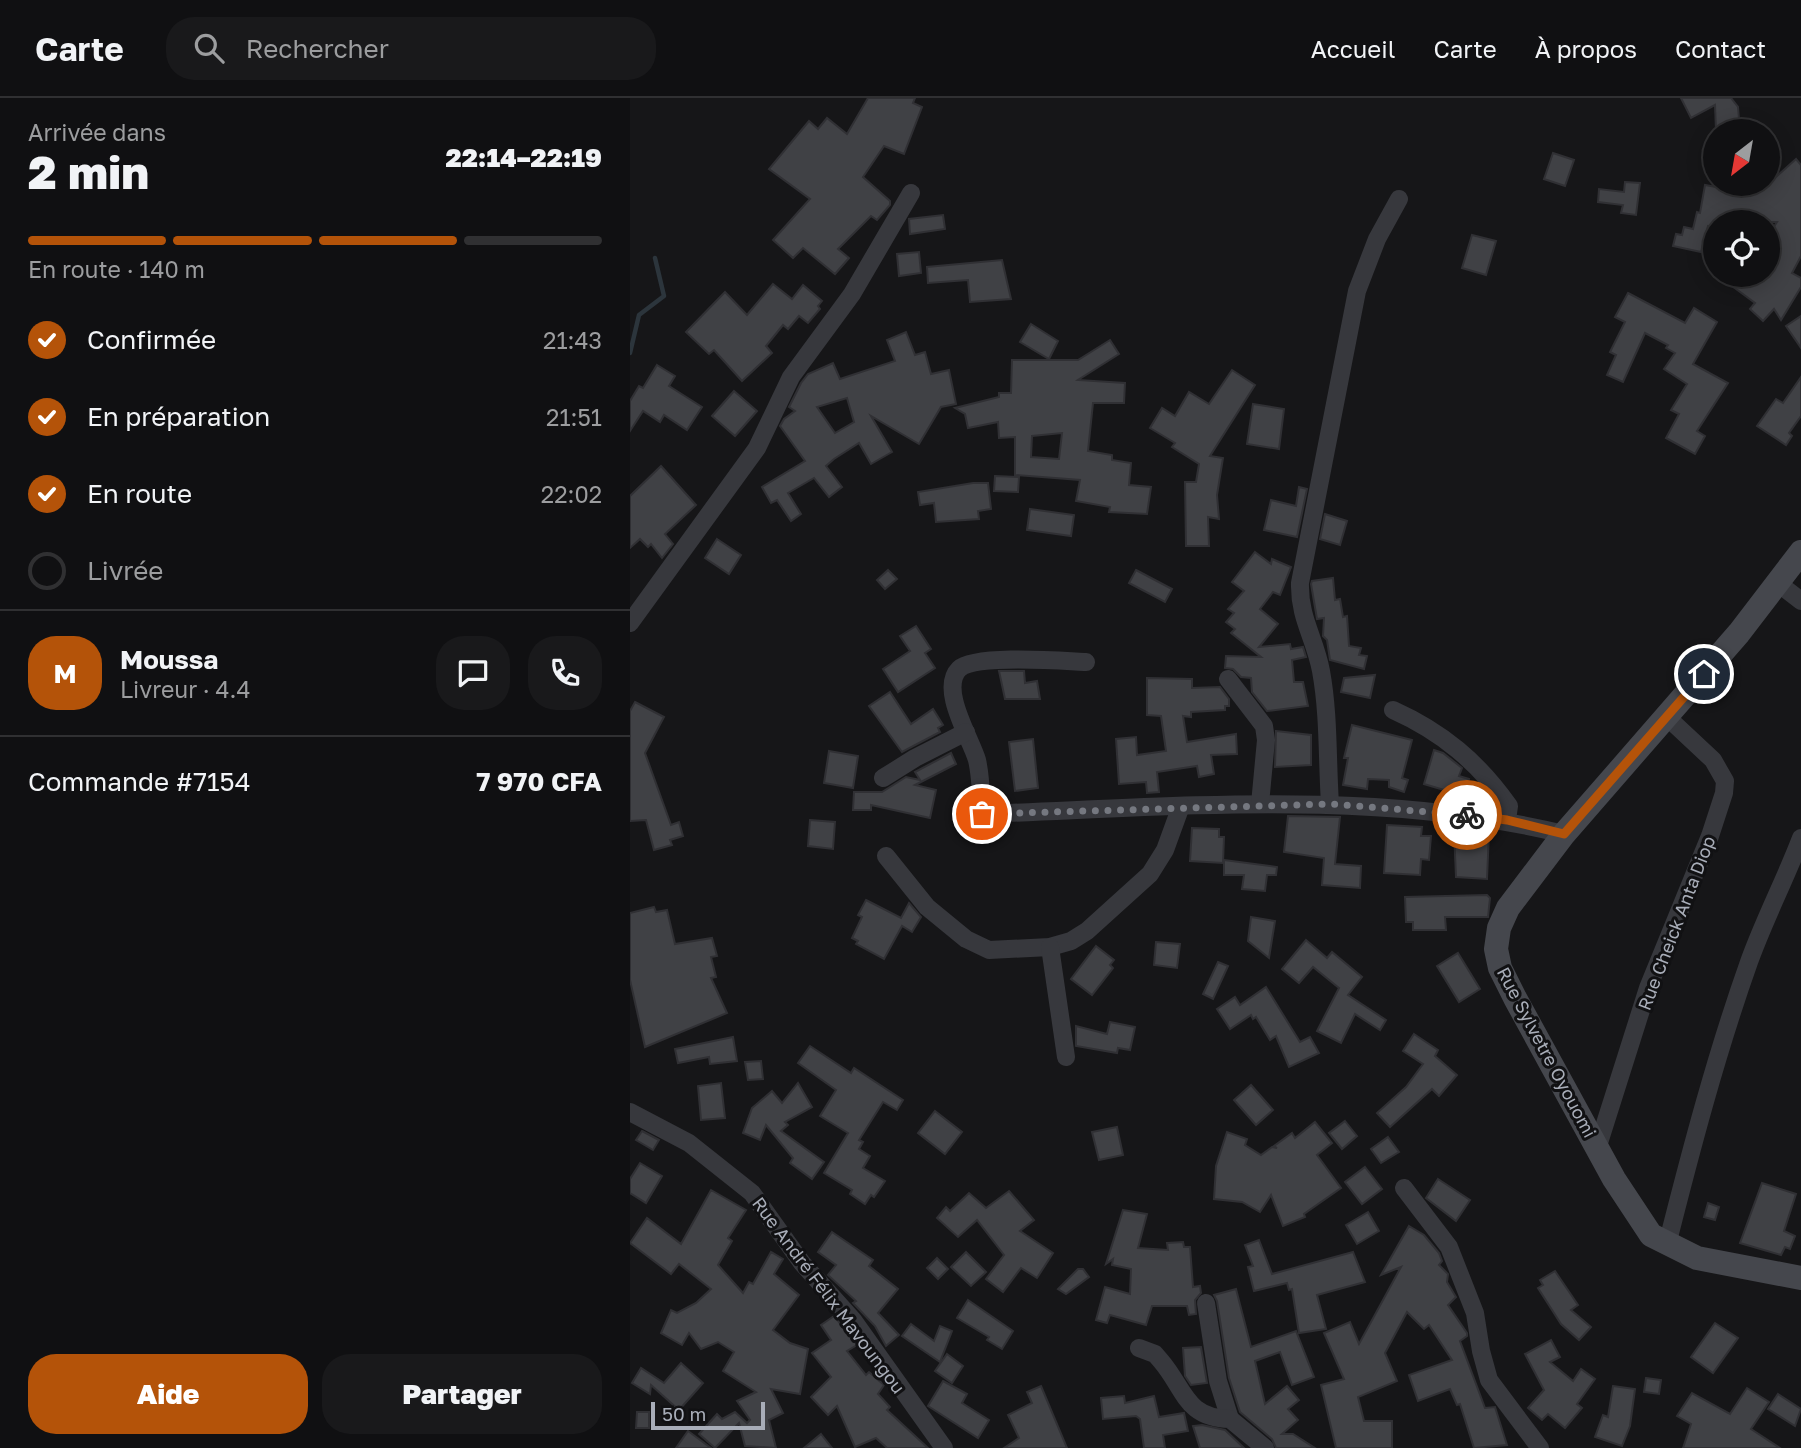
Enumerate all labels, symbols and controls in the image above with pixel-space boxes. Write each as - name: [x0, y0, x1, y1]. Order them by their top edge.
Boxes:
- search box: [166, 17, 656, 80]
- text: Carte: [35, 29, 124, 68]
- icon: search: [190, 29, 228, 67]
- text: Rechercher: [246, 33, 389, 64]
- text: Accueil: [1311, 34, 1395, 63]
- text: Carte: [1433, 34, 1497, 63]
- text: À propos: [1535, 34, 1637, 63]
- text: Contact: [1675, 34, 1766, 63]
- text: Arrivée dans: [28, 118, 166, 146]
- north arrow: [1703, 119, 1780, 196]
- map controls: [1703, 119, 1780, 287]
- text: 22:14–22:19: [446, 142, 602, 173]
- text: 2 min: [28, 144, 149, 199]
- button: locate: [1703, 210, 1780, 287]
- text: En route · 140 m: [28, 255, 205, 283]
- icon: check: [28, 321, 66, 359]
- text: Confirmée: [87, 324, 216, 355]
- text: 21:43: [543, 326, 602, 354]
- icon: check: [28, 398, 66, 436]
- text: En préparation: [87, 401, 270, 432]
- text: 21:51: [546, 403, 602, 431]
- icon: check: [28, 475, 66, 513]
- text: En route: [87, 478, 192, 509]
- text: 22:02: [541, 480, 602, 508]
- text: Livrée: [87, 555, 163, 586]
- button: chat: [436, 636, 510, 710]
- button: phone: [528, 636, 602, 710]
- text: Moussa: [120, 644, 218, 675]
- pin: [1674, 644, 1734, 704]
- icon: home: [1685, 655, 1723, 693]
- text: M: [53, 658, 77, 689]
- text: Livreur · 4.4: [120, 675, 250, 703]
- text: Commande #7154: [28, 766, 251, 797]
- text: 7 970 CFA: [476, 766, 602, 797]
- courier: [1432, 780, 1502, 850]
- pin: [952, 784, 1012, 844]
- icon: bag: [963, 795, 1001, 833]
- icon: bike: [1448, 796, 1486, 834]
- street label: Rue Cheick Anta Diop: [1633, 833, 1719, 1013]
- street label: Rue Sylvetre Oyouomi: [1493, 963, 1601, 1141]
- street label: Rue André Félix Mavoungou: [748, 1192, 910, 1398]
- button: Aide: [28, 1354, 308, 1434]
- button: Partager: [322, 1354, 602, 1434]
- scale bar: [651, 1399, 765, 1431]
- text: 50 m: [662, 1402, 706, 1425]

